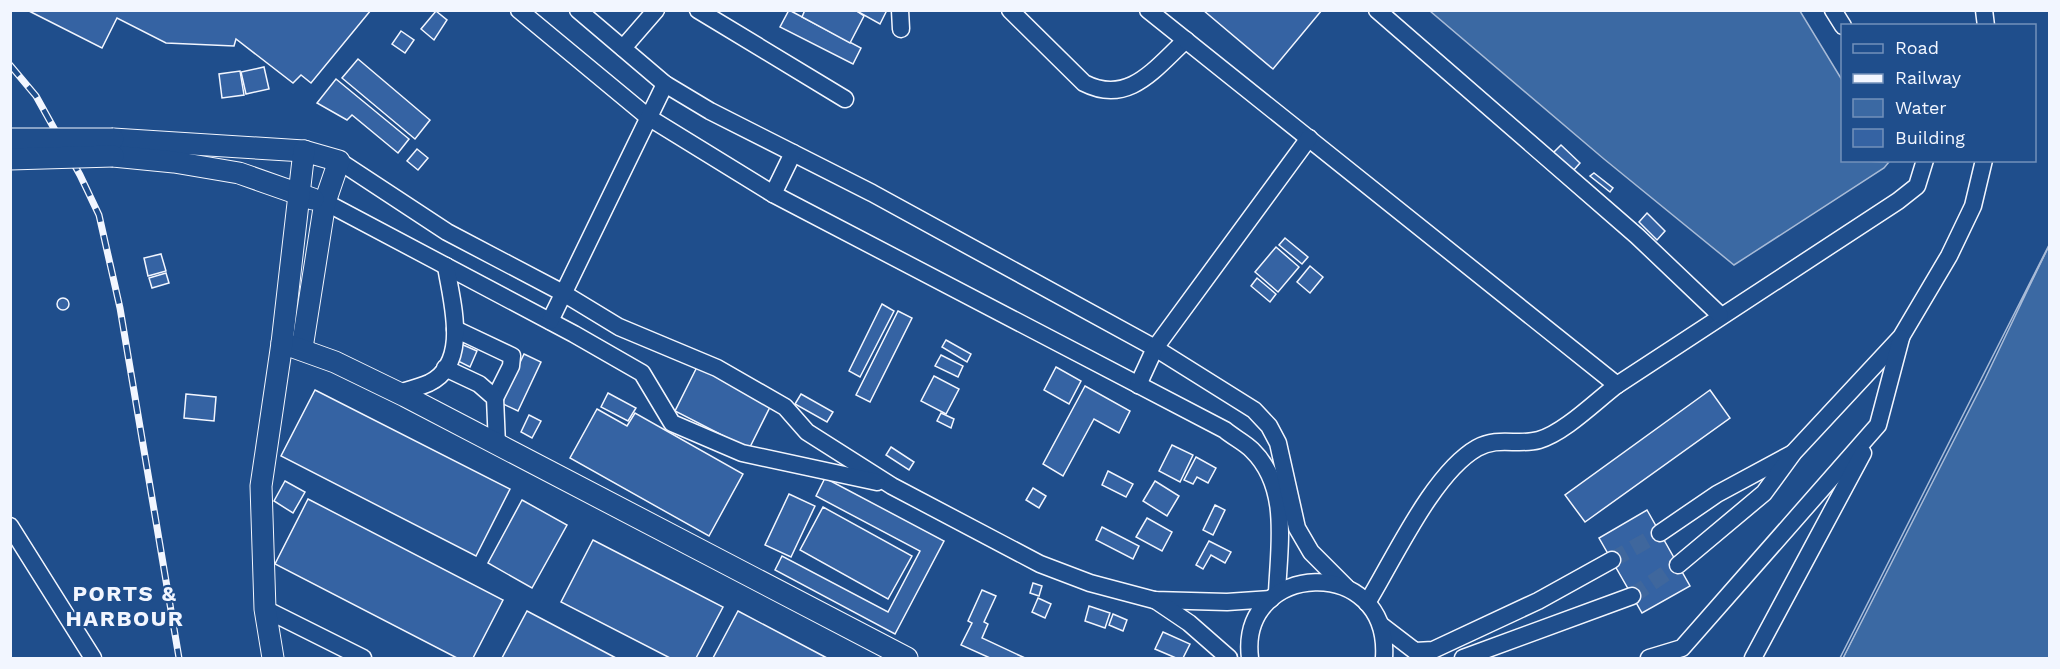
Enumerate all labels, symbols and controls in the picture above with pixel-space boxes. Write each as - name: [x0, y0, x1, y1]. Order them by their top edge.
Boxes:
- legend: [1841, 24, 2036, 162]
- text: Road: [1895, 37, 1939, 58]
- text: Railway: [1895, 67, 1962, 88]
- text: Water: [1895, 97, 1947, 118]
- text: Building: [1895, 127, 1965, 148]
- district label: PORTS & HARBOUR: [66, 581, 184, 631]

